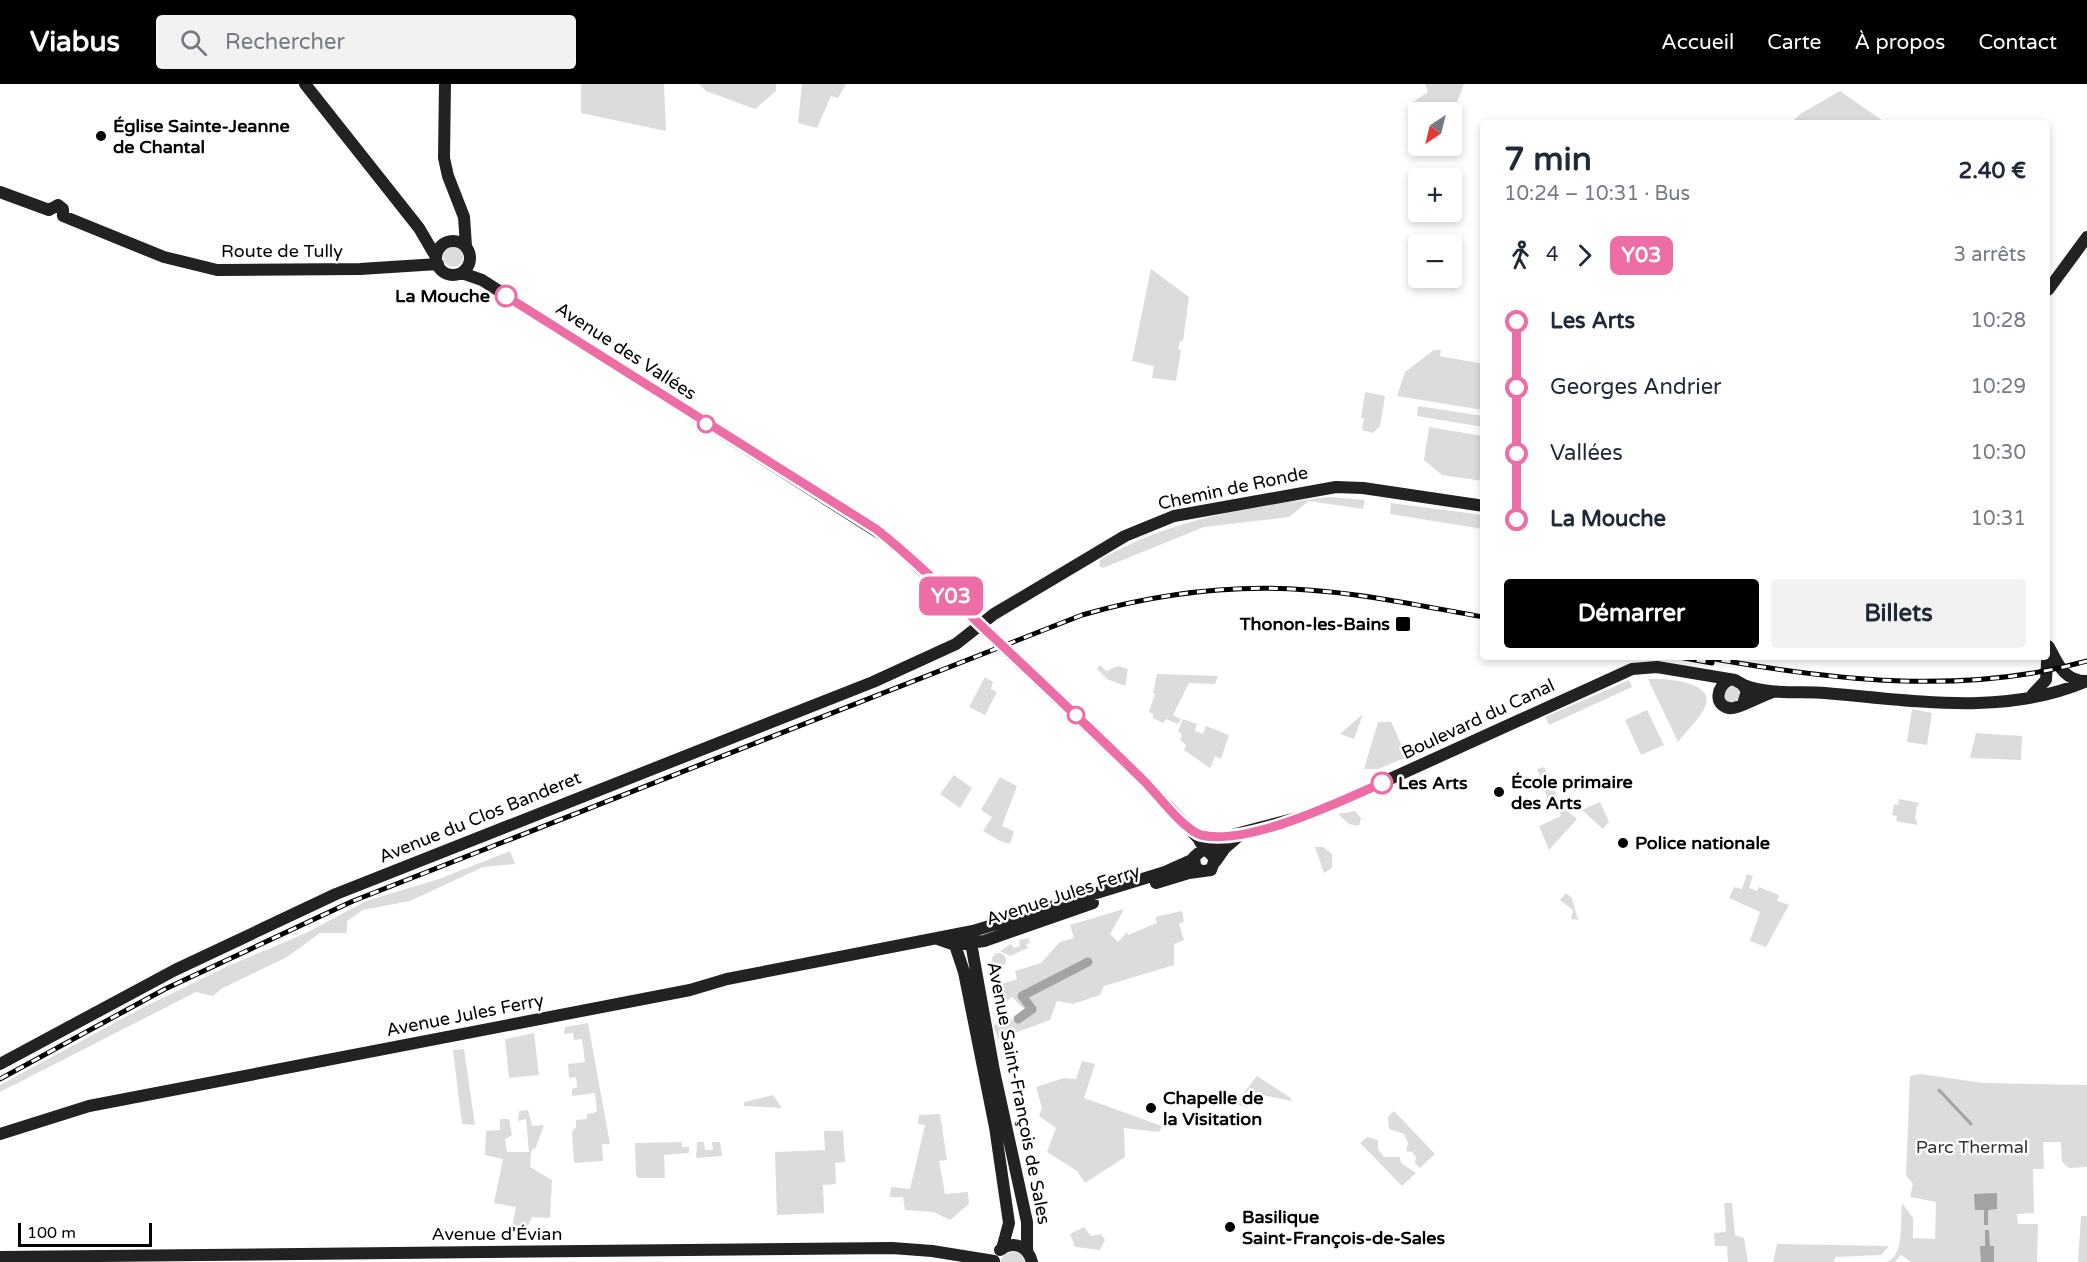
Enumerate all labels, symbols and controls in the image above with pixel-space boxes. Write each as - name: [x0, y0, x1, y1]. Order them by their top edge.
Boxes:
- search box: [156, 15, 576, 69]
- text: Viabus: [30, 25, 120, 59]
- icon: search: [177, 26, 210, 59]
- text: Rechercher: [225, 29, 345, 55]
- text: Accueil: [1661, 30, 1734, 55]
- text: Carte: [1767, 30, 1821, 55]
- text: À propos: [1854, 30, 1945, 55]
- text: Contact: [1978, 30, 2057, 55]
- north arrow: [1408, 102, 1462, 156]
- map controls: [1408, 102, 1462, 288]
- place label: Église Sainte-Jeanne de Chantal: [113, 115, 290, 158]
- marker: Église Sainte-Jeanne de Chantal: [94, 129, 108, 143]
- text: 7 min: [1504, 140, 1592, 179]
- text: 2.40 €: [1959, 158, 2026, 184]
- button: +: [1408, 168, 1462, 222]
- text: 10:24 – 10:31 · Bus: [1504, 182, 1690, 206]
- button: −: [1408, 234, 1462, 288]
- icon: walk: [1504, 239, 1537, 272]
- icon: forward: [1568, 239, 1601, 272]
- street label: Route de Tully: [221, 240, 343, 262]
- text: 4: [1546, 243, 1559, 267]
- text: Y03: [1622, 243, 1661, 268]
- text: 3 arrêts: [1953, 243, 2026, 267]
- place label: La Mouche: [395, 285, 490, 307]
- marker: La Mouche: [495, 285, 517, 307]
- street label: Avenue des Vallées: [551, 297, 701, 405]
- text: Les Arts: [1550, 308, 1635, 334]
- text: 10:28: [1971, 309, 2026, 333]
- text: Georges Andrier: [1550, 374, 1722, 400]
- text: 10:29: [1971, 375, 2026, 399]
- unlabelled marker: [697, 415, 715, 433]
- text: Vallées: [1550, 440, 1623, 466]
- text: 10:30: [1971, 441, 2026, 465]
- street label: Chemin de Ronde: [1156, 461, 1310, 515]
- text: La Mouche: [1550, 506, 1666, 532]
- text: 10:31: [1971, 507, 2026, 531]
- line badge: Y03: [916, 576, 986, 616]
- button: Démarrer: [1504, 579, 1759, 648]
- button: Billets: [1771, 579, 2026, 648]
- text: Y03: [931, 584, 971, 609]
- place label: Thonon-les-Bains: [1239, 613, 1390, 635]
- marker: Thonon-les-Bains: [1394, 615, 1412, 633]
- street label: Boulevard du Canal: [1398, 674, 1558, 764]
- unlabelled marker: [1067, 706, 1085, 724]
- street label: Avenue du Clos Banderet: [376, 766, 584, 868]
- place label: École primaire des Arts: [1511, 771, 1633, 814]
- marker: Les Arts: [1371, 772, 1393, 794]
- place label: Les Arts: [1398, 772, 1468, 794]
- marker: École primaire des Arts: [1492, 785, 1506, 799]
- place label: Police nationale: [1635, 832, 1770, 854]
- marker: Police nationale: [1616, 836, 1630, 850]
- street label: Avenue Jules Ferry: [983, 860, 1143, 930]
- street label: Avenue Saint-François de Sales: [983, 960, 1055, 1226]
- street label: Avenue Jules Ferry: [384, 989, 546, 1041]
- place label: Chapelle de la Visitation: [1163, 1087, 1264, 1130]
- marker: Chapelle de la Visitation: [1144, 1101, 1158, 1115]
- park label: Parc Thermal: [1916, 1136, 2028, 1158]
- place label: Basilique Saint-François-de-Sales: [1242, 1206, 1445, 1249]
- scale bar: [18, 1220, 152, 1248]
- marker: Basilique Saint-François-de-Sales: [1223, 1220, 1237, 1234]
- text: 100 m: [27, 1223, 76, 1243]
- street label: Avenue d'Évian: [432, 1223, 562, 1245]

